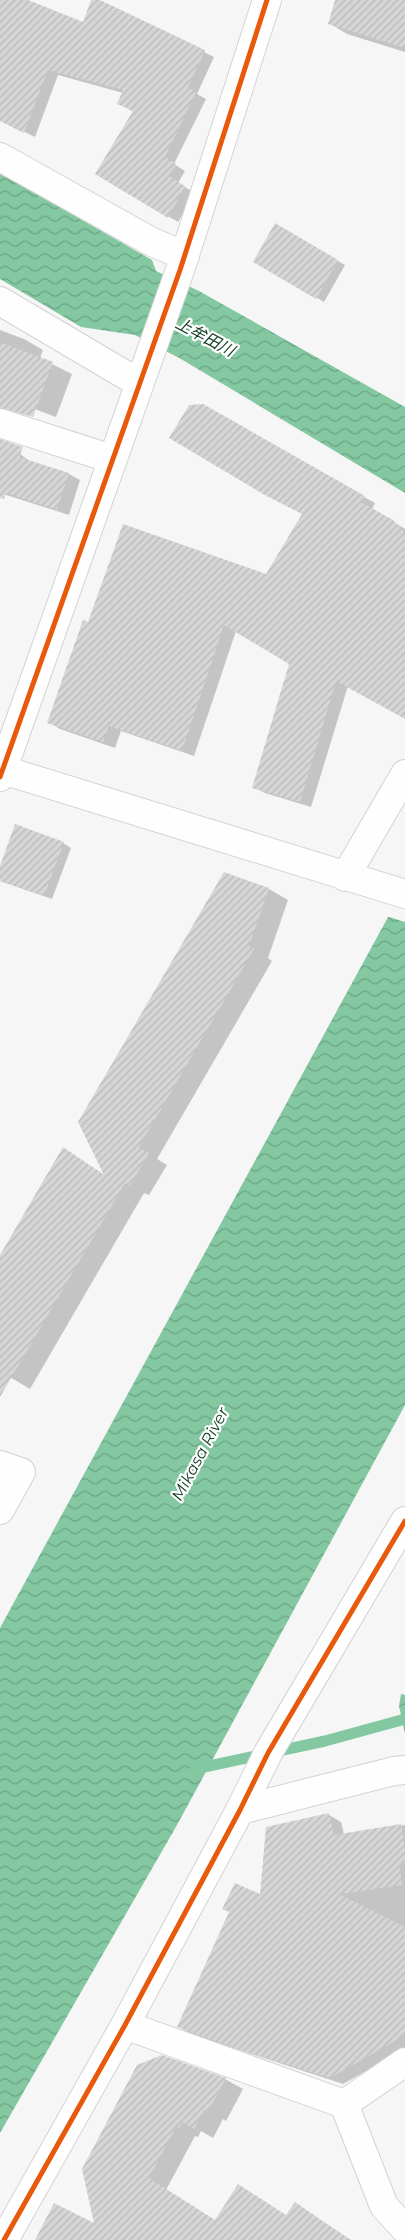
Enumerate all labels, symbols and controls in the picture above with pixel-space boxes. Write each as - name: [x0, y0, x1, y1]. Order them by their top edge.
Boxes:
- water label: 上牟田川: [172, 314, 239, 361]
- water label: Mikasa River: [167, 1404, 233, 1504]

